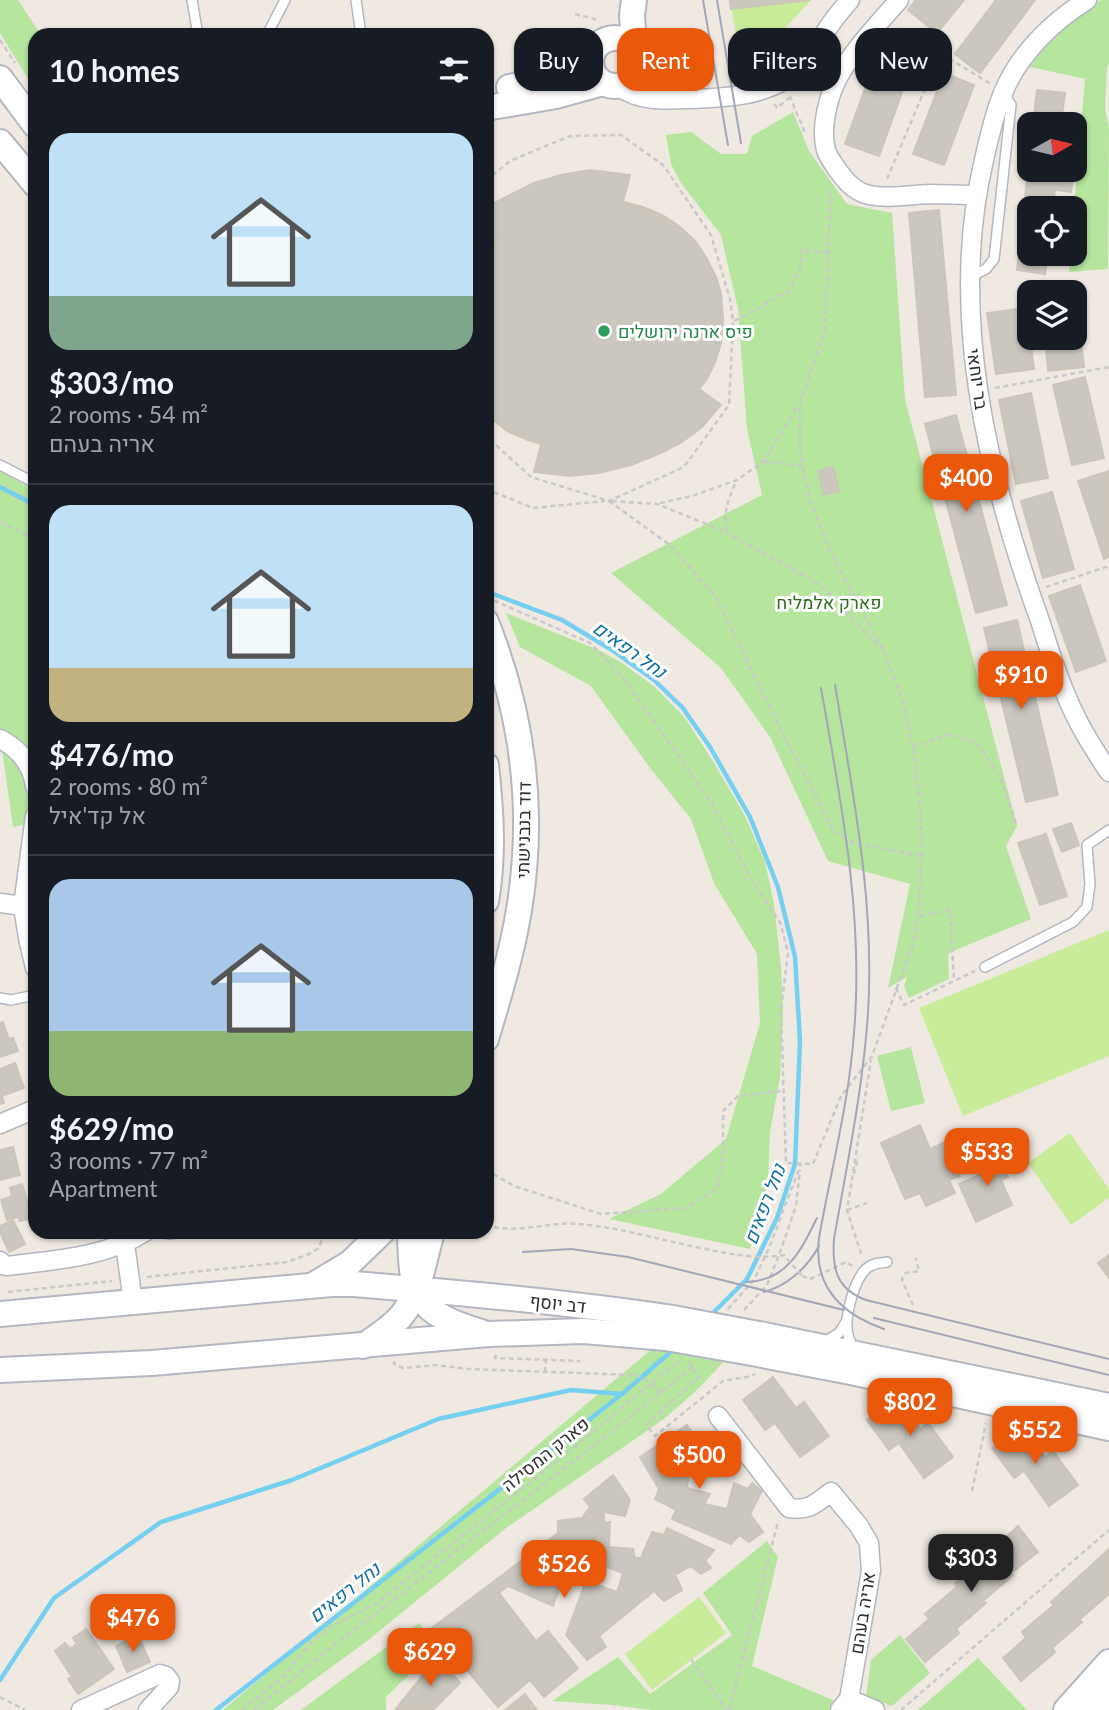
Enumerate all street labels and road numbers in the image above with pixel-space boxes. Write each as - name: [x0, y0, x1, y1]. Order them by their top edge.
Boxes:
- street label: בר יוחאי: [963, 347, 993, 412]
- street label: דוד בנבנישתי: [511, 781, 535, 879]
- street label: דב יוסף: [529, 1289, 587, 1317]
- street label: פארק המסילה: [497, 1412, 593, 1496]
- street label: אריה בעהם: [845, 1570, 879, 1656]

